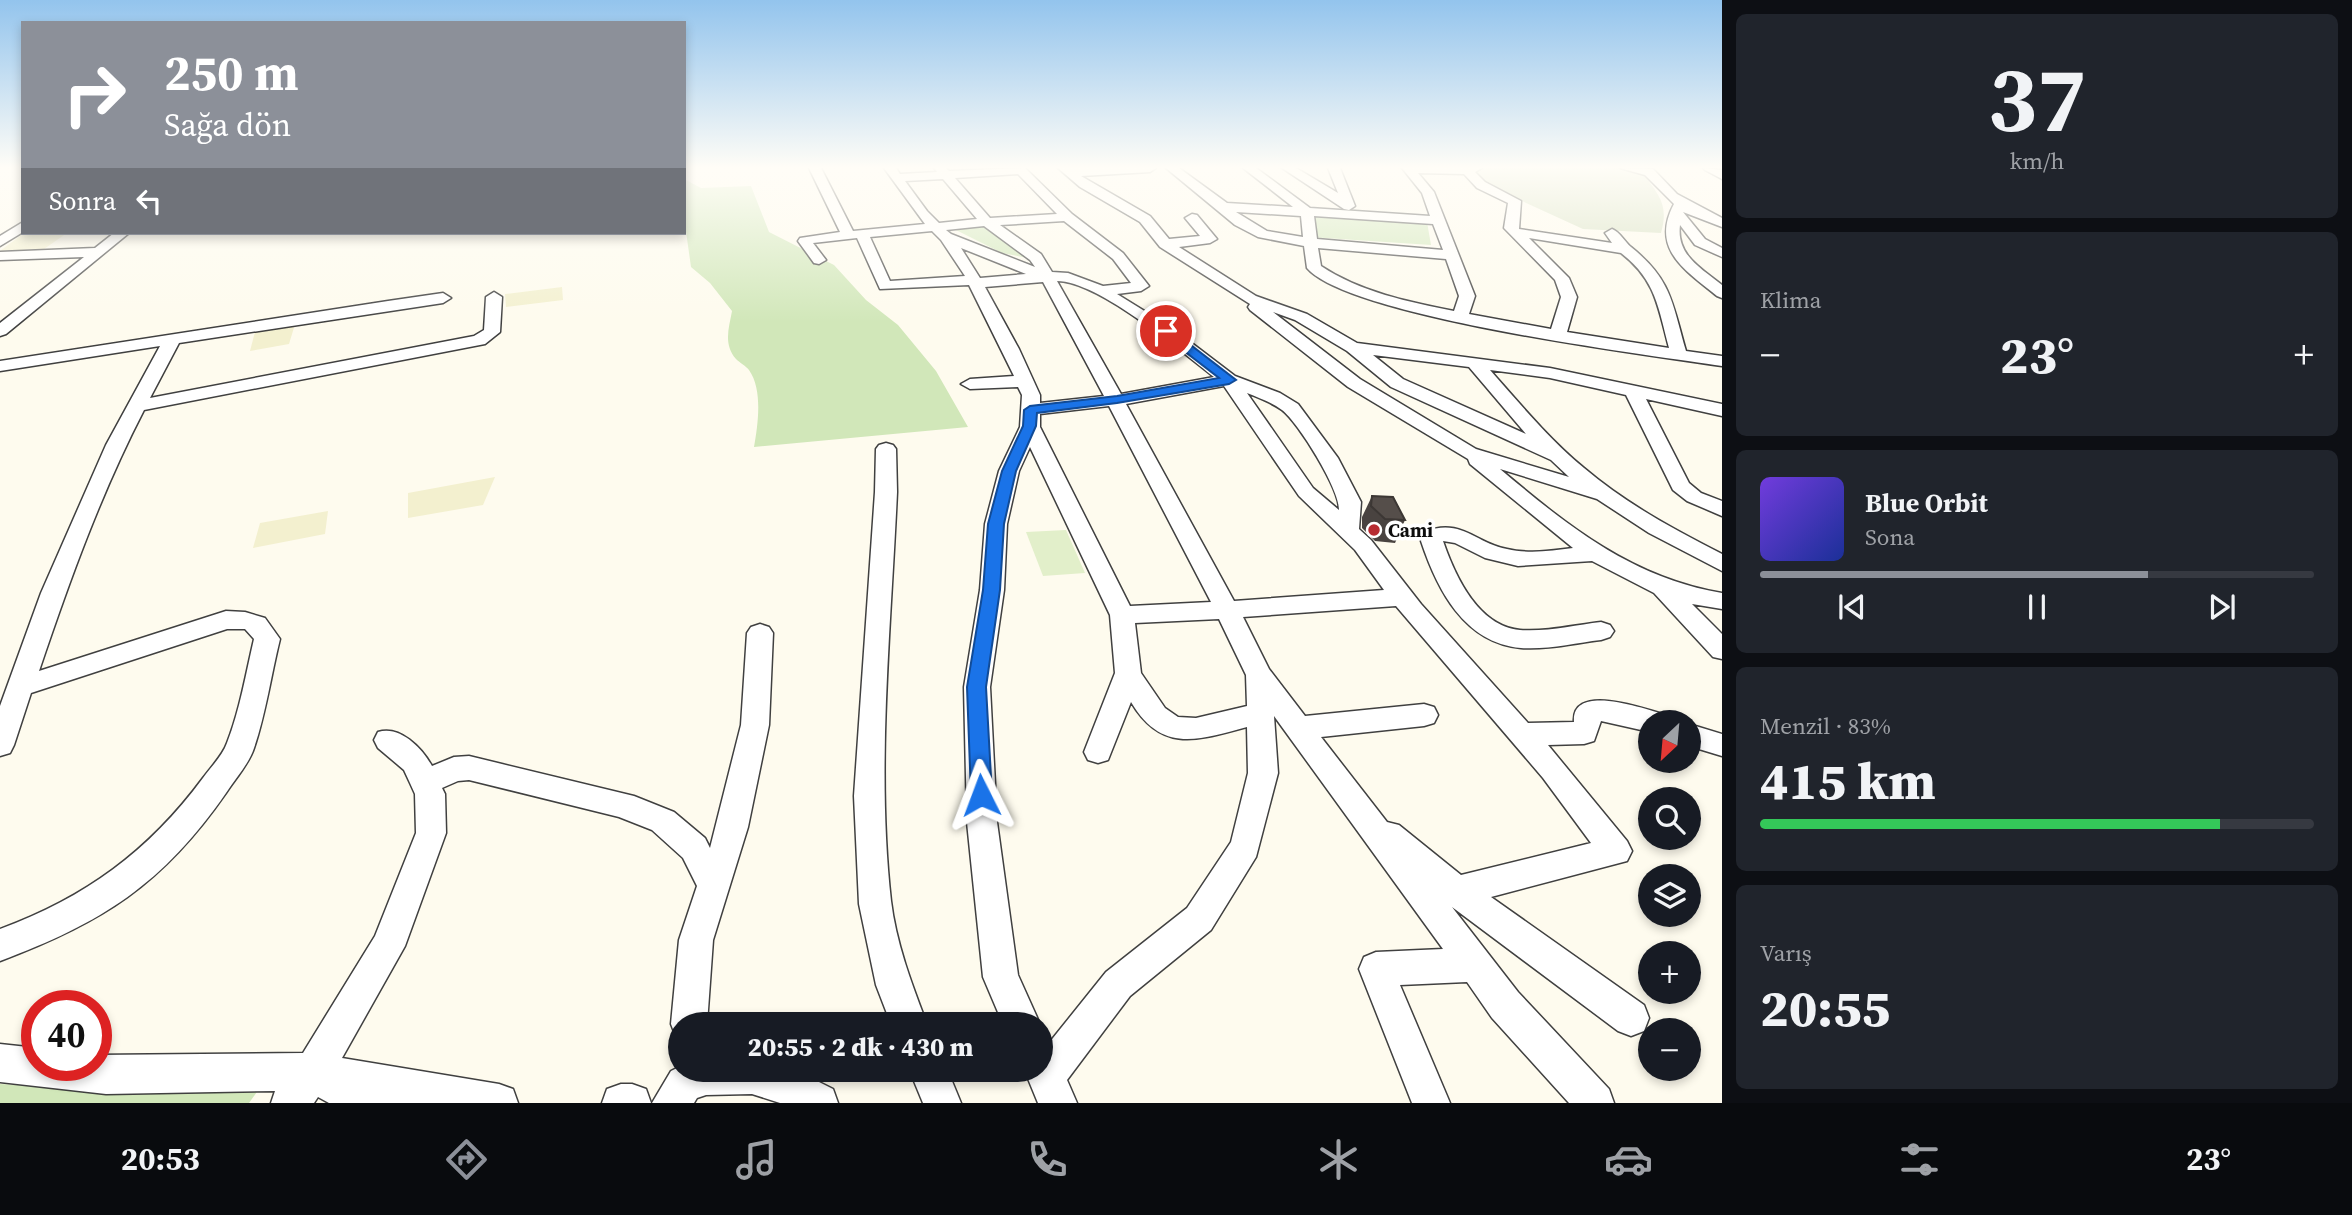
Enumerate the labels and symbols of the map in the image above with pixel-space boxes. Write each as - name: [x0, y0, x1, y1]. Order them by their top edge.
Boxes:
- pin: [1136, 301, 1196, 361]
- place label: Cami: [1388, 517, 1433, 543]
- marker: Cami: [1366, 522, 1382, 538]
- north arrow: [1638, 710, 1701, 774]
- position arrow: [944, 758, 1018, 832]
- speed limit sign: 40: [21, 990, 112, 1081]

